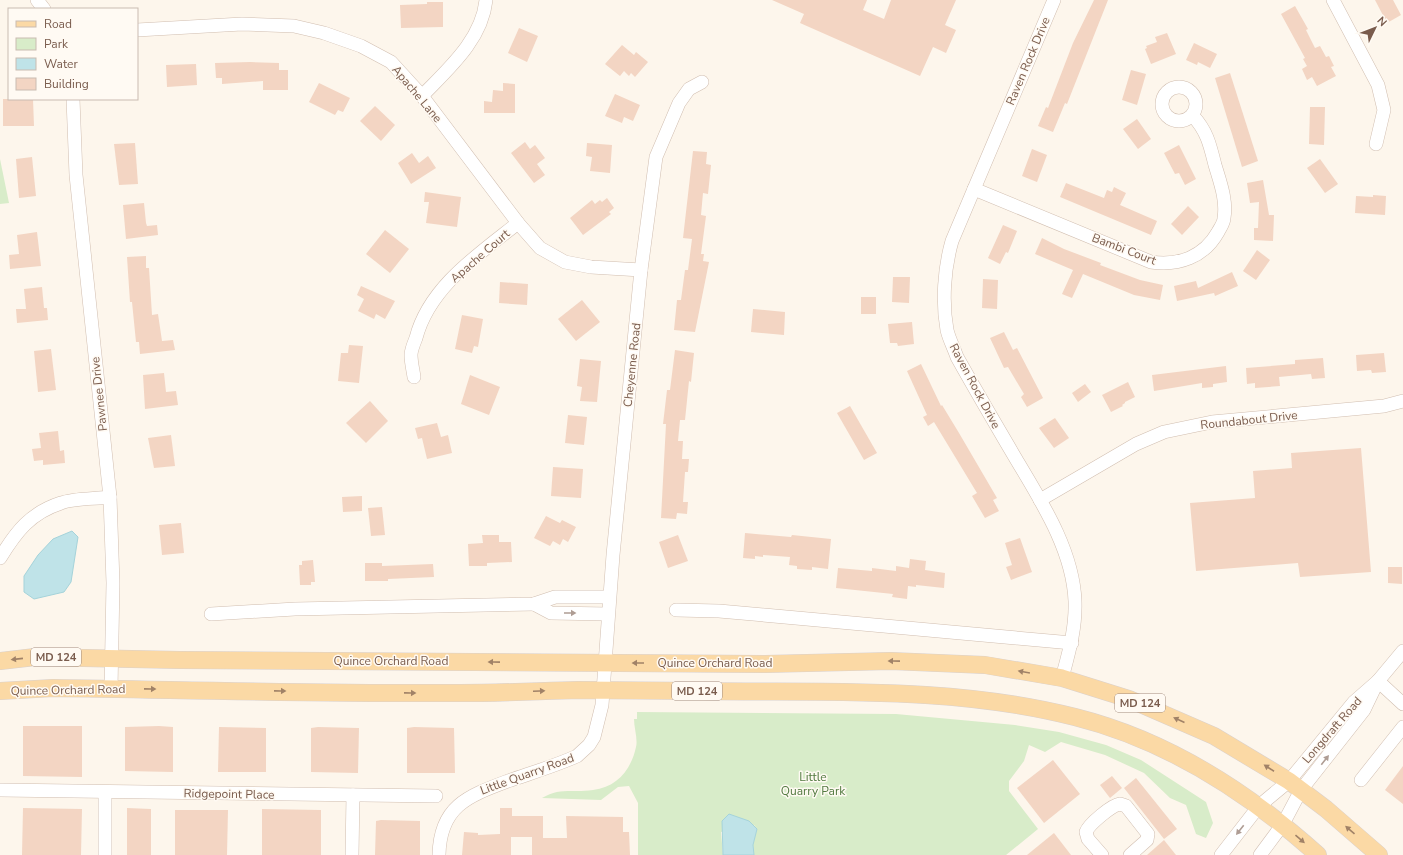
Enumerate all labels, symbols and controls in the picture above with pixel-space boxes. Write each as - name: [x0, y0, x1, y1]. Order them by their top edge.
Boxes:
- legend: [8, 8, 138, 100]
- north arrow: [1355, 8, 1395, 48]
- text: N: [1374, 13, 1390, 30]
- street label: Raven Rock Drive: [1002, 14, 1054, 108]
- text: Road: [44, 16, 72, 32]
- text: Park: [44, 36, 69, 52]
- text: Water: [44, 56, 78, 72]
- street label: Apache Lane: [388, 62, 446, 126]
- text: Building: [44, 76, 89, 92]
- street label: Apache Court: [447, 225, 514, 286]
- street label: Bambi Court: [1090, 229, 1159, 269]
- street label: Cheyenne Road: [620, 322, 644, 408]
- street label: Raven Rock Drive: [946, 341, 1004, 431]
- street label: Pawnee Drive: [87, 356, 111, 432]
- street label: Roundabout Drive: [1200, 407, 1298, 433]
- one-way arrow: [564, 610, 577, 616]
- road number: MD 124: [31, 648, 81, 666]
- street label: Quince Orchard Road: [334, 653, 448, 669]
- one-way arrow: [11, 655, 23, 662]
- street label: Quince Orchard Road: [658, 655, 772, 671]
- one-way arrow: [887, 658, 900, 664]
- one-way arrow: [487, 659, 500, 665]
- one-way arrow: [631, 660, 644, 666]
- one-way arrow: [1017, 668, 1030, 674]
- street label: Quince Orchard Road: [10, 681, 126, 699]
- road number: MD 124: [672, 682, 722, 700]
- one-way arrow: [144, 686, 157, 692]
- one-way arrow: [274, 688, 287, 694]
- one-way arrow: [533, 688, 546, 694]
- one-way arrow: [404, 690, 417, 696]
- street label: Longdraft Road: [1299, 693, 1365, 767]
- road number: MD 124: [1115, 694, 1165, 712]
- one-way arrow: [1173, 717, 1184, 723]
- street label: Little Quarry Road: [478, 750, 576, 798]
- one-way arrow: [1321, 754, 1330, 765]
- one-way arrow: [1263, 765, 1275, 772]
- park label: Little Quarry Park: [781, 769, 846, 799]
- street label: Ridgepoint Place: [183, 785, 275, 803]
- one-way arrow: [1236, 825, 1244, 836]
- one-way arrow: [1344, 825, 1355, 834]
- one-way arrow: [1295, 834, 1305, 843]

